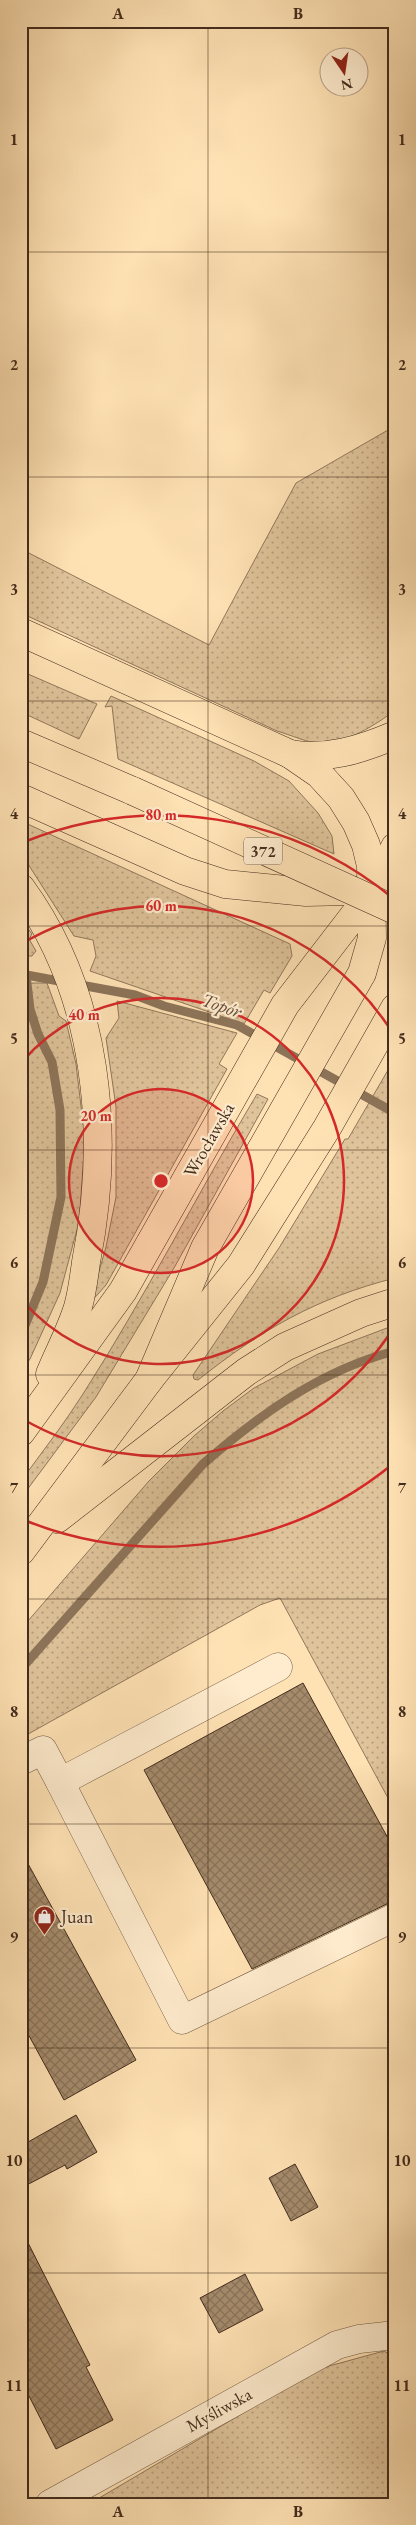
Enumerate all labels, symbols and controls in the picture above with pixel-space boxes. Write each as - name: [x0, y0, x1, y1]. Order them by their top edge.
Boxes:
- text: A: [111, 3, 124, 24]
- text: B: [293, 3, 303, 24]
- north arrow: [318, 48, 368, 98]
- text: N: [339, 75, 354, 95]
- text: 1: [10, 129, 18, 150]
- text: 1: [398, 129, 406, 150]
- text: 2: [10, 354, 19, 375]
- text: 2: [398, 354, 407, 375]
- text: 3: [10, 579, 18, 600]
- text: 3: [398, 579, 406, 600]
- text: 4: [10, 803, 19, 824]
- text: 4: [398, 803, 407, 824]
- text: 80 m: [145, 805, 177, 824]
- road number: 372: [244, 838, 282, 864]
- text: 60 m: [145, 896, 177, 915]
- water label: Topór: [199, 987, 246, 1024]
- text: 40 m: [68, 1005, 100, 1024]
- text: 5: [10, 1028, 18, 1049]
- text: 5: [398, 1028, 406, 1049]
- street label: Wrocławska: [178, 1097, 240, 1181]
- text: 20 m: [80, 1106, 112, 1125]
- centre of rings: [152, 1172, 170, 1190]
- text: 6: [10, 1252, 19, 1273]
- text: 6: [398, 1252, 407, 1273]
- text: 7: [10, 1477, 19, 1498]
- text: 7: [398, 1477, 407, 1498]
- text: 8: [10, 1701, 18, 1722]
- text: 8: [398, 1701, 406, 1722]
- shop icon: Juan: [33, 1905, 57, 1936]
- place label: Juan: [59, 1905, 94, 1928]
- text: 9: [10, 1926, 19, 1947]
- text: 9: [398, 1926, 407, 1947]
- text: 10: [6, 2150, 23, 2171]
- text: 10: [394, 2150, 411, 2171]
- text: 11: [6, 2375, 22, 2396]
- text: 11: [394, 2375, 410, 2396]
- street label: Myśliwska: [182, 2382, 256, 2437]
- text: A: [111, 2501, 124, 2522]
- text: B: [293, 2501, 303, 2522]

